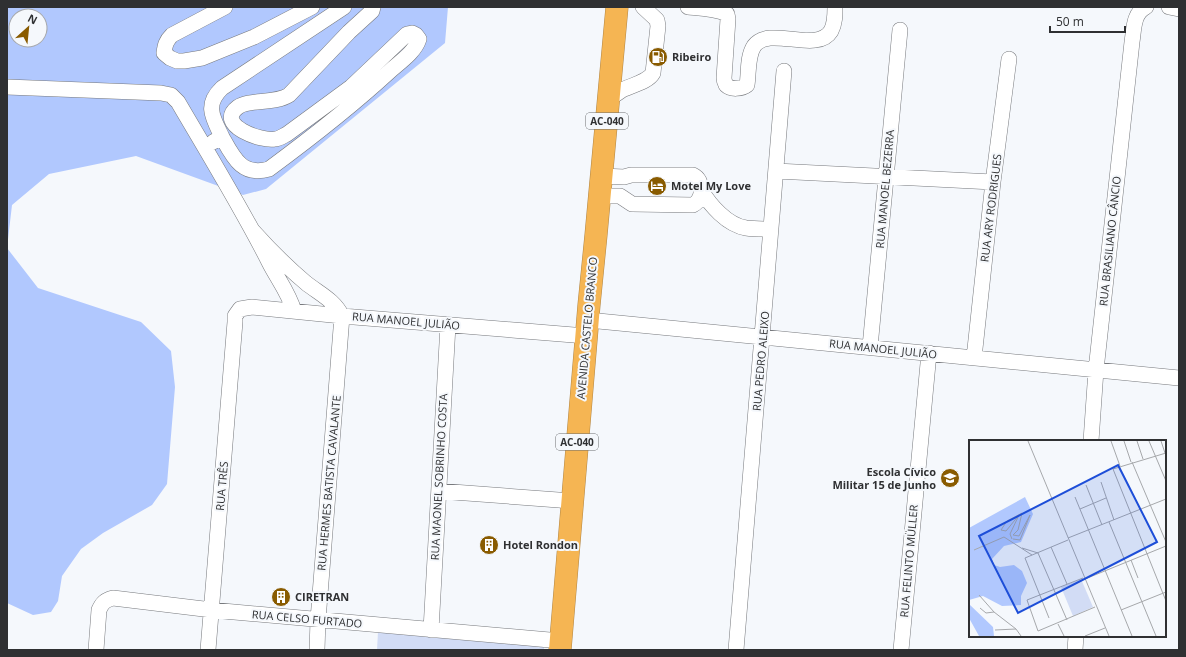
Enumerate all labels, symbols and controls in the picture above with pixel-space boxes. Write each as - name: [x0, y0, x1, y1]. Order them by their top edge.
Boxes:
- north arrow: [8, 8, 48, 48]
- scale bar: [1050, 8, 1125, 34]
- text: N: [25, 10, 40, 27]
- text: 50 m: [1056, 13, 1084, 30]
- fuel station icon: Ribeiro: [647, 46, 669, 68]
- place label: Ribeiro: [672, 49, 711, 64]
- road number: AC-040: [586, 113, 628, 129]
- street label: RUA MANOEL BEZERRA: [872, 129, 897, 249]
- street label: RUA ARY RODRIGUES: [976, 153, 1005, 263]
- hotel icon: Motel My Love: [646, 175, 668, 197]
- street label: RUA BRASILIANO CÂNCIO: [1095, 175, 1124, 307]
- place label: Motel My Love: [671, 178, 751, 193]
- street label: AVENIDA CASTELO BRANCO: [573, 256, 600, 400]
- street label: RUA MANOEL JULIÃO: [351, 308, 461, 333]
- street label: RUA PEDRO ALEIXO: [749, 310, 772, 412]
- street label: RUA MANOEL JULIÃO: [828, 335, 938, 362]
- street label: RUA MAONEL SOBRINHO COSTA: [427, 393, 450, 561]
- street label: RUA HERMES BATISTA CAVALANTE: [313, 395, 344, 571]
- road number: AC-040: [556, 434, 598, 450]
- inset map: [969, 440, 1166, 637]
- street label: RUA TRÊS: [212, 461, 231, 511]
- place label: Escola Cívico Militar 15 de Junho: [832, 464, 936, 492]
- school or university icon: Escola Cívico Militar 15 de Junho: [939, 467, 961, 489]
- street label: RUA FELINTO MÜLLER: [896, 504, 921, 618]
- building icon: Hotel Rondon: [478, 534, 500, 556]
- place label: Hotel Rondon: [503, 537, 578, 552]
- building icon: CIRETRAN: [270, 586, 292, 608]
- place label: CIRETRAN: [295, 589, 349, 604]
- street label: RUA CELSO FURTADO: [251, 606, 363, 631]

